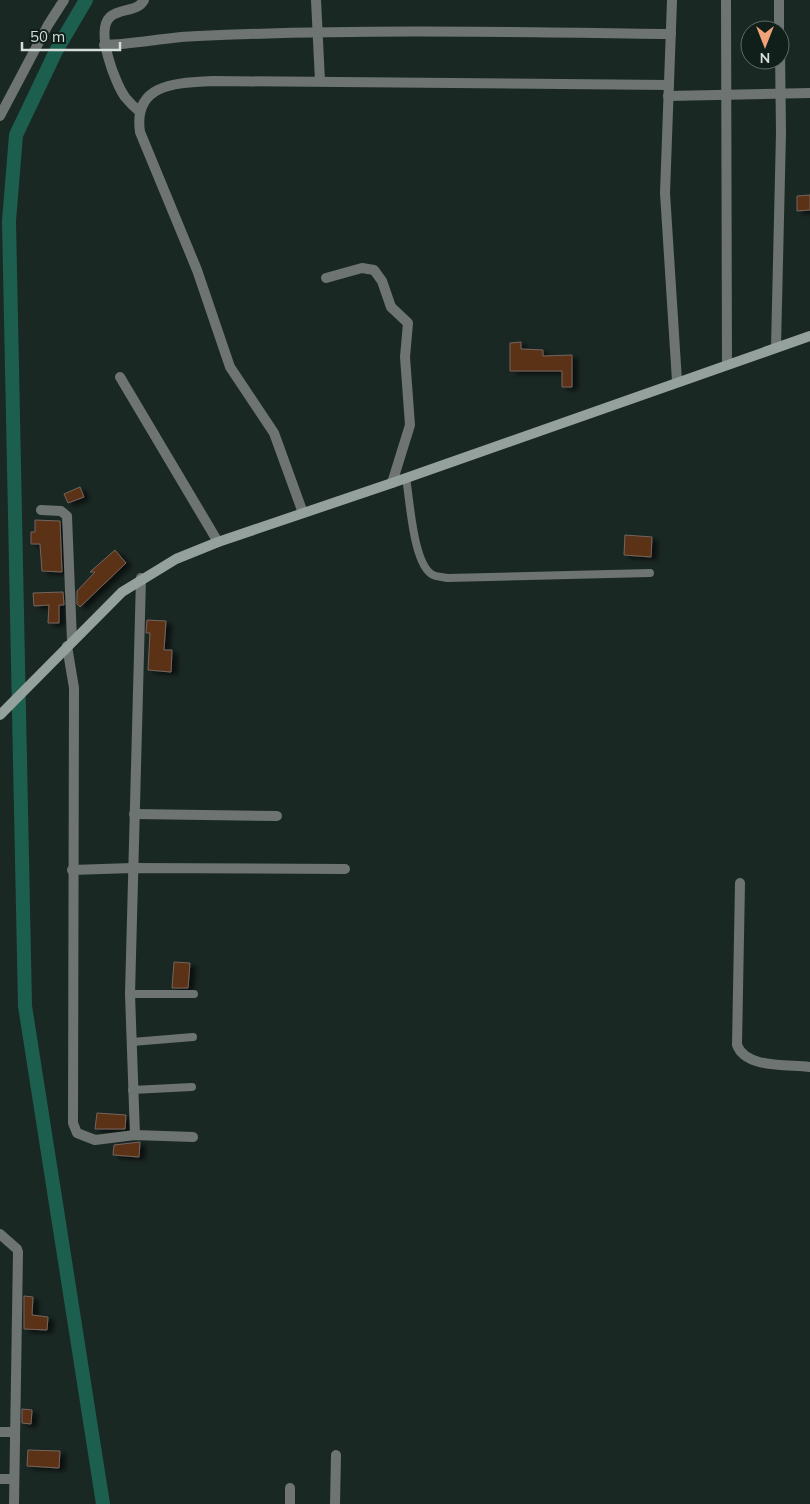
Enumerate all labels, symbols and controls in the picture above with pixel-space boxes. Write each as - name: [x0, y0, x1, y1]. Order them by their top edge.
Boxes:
- scale bar: [22, 20, 120, 52]
- north arrow: [740, 20, 790, 70]
- text: 50 m: [30, 27, 65, 46]
- text: N: [760, 49, 770, 67]

